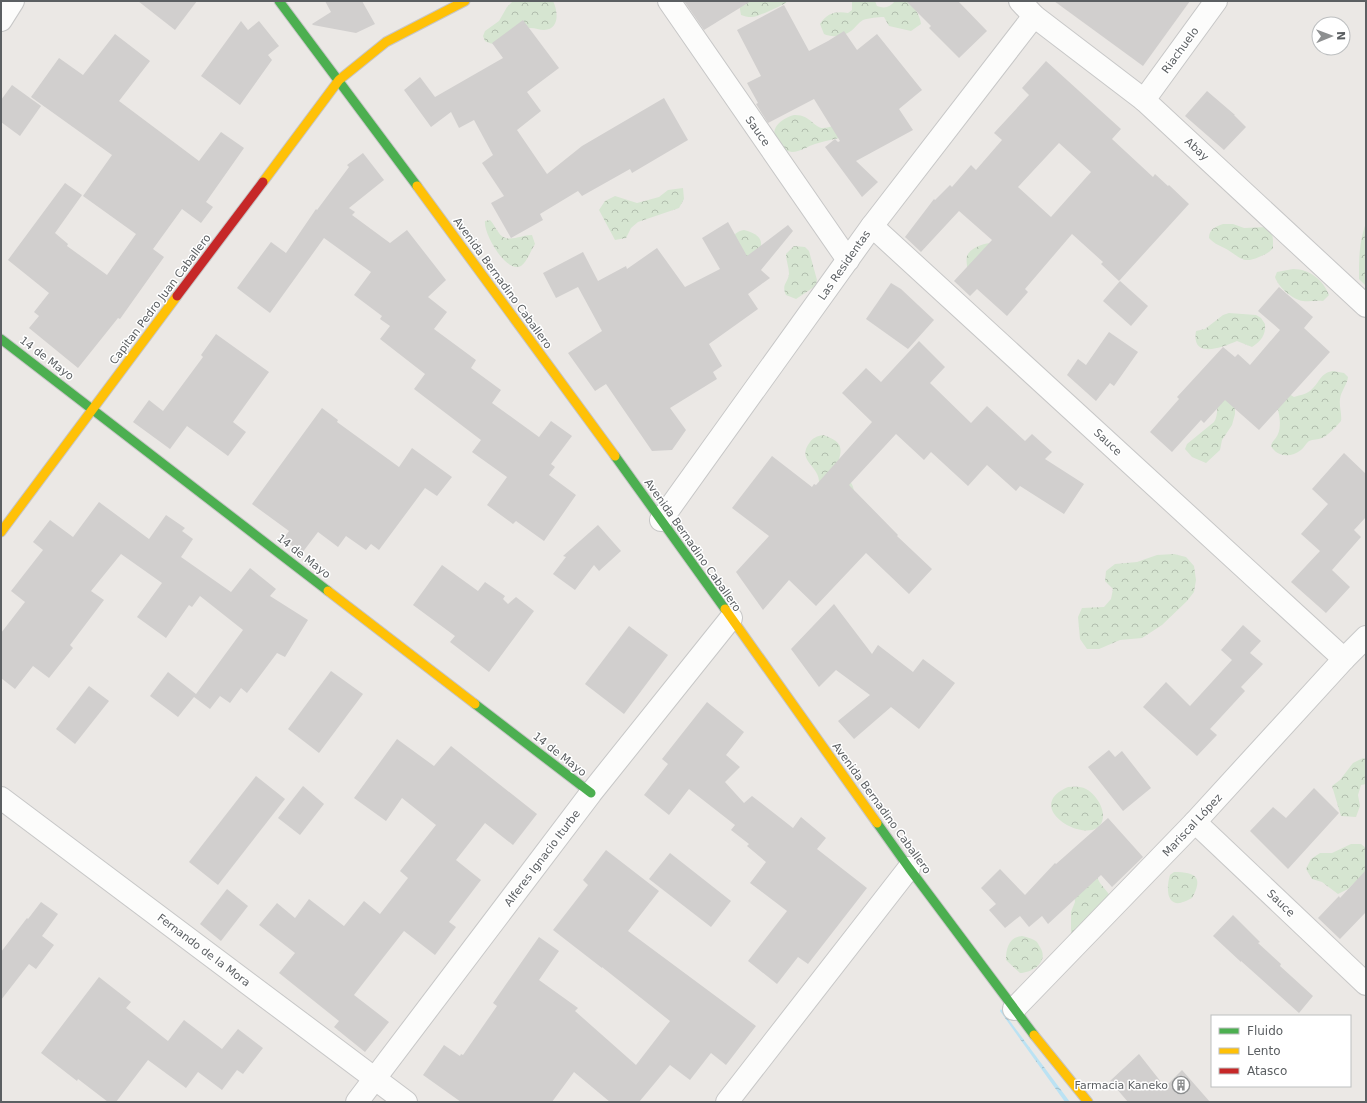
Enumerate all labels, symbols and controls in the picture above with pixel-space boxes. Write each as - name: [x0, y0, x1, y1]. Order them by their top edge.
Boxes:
- north arrow: [1311, 16, 1351, 56]
- street label: Riachuelo: [1159, 24, 1202, 76]
- text: N: [1334, 31, 1347, 41]
- street label: Sauce: [743, 114, 773, 149]
- street label: Abay: [1182, 135, 1212, 164]
- street label: Avenida Bernadino Caballero: [451, 215, 555, 352]
- street label: Las Residentas: [815, 228, 873, 303]
- street label: Capitan Pedro Juan Caballero: [107, 231, 214, 367]
- street label: 14 de Mayo: [17, 334, 76, 383]
- street label: Sauce: [1091, 426, 1125, 459]
- street label: Avenida Bernadino Caballero: [642, 476, 744, 614]
- street label: 14 de Mayo: [274, 532, 333, 581]
- street label: 14 de Mayo: [530, 730, 589, 779]
- street label: Avenida Bernadino Caballero: [830, 740, 934, 877]
- street label: Mariscal López: [1160, 791, 1225, 859]
- street label: Alferes Ignacio Iturbe: [502, 807, 583, 909]
- street label: Sauce: [1264, 887, 1297, 920]
- street label: Fernando de la Mora: [155, 911, 253, 990]
- legend: [1211, 1015, 1351, 1087]
- text: Fluido: [1247, 1024, 1283, 1038]
- text: Lento: [1247, 1044, 1281, 1058]
- text: Atasco: [1247, 1064, 1287, 1078]
- building icon: Farmacia Kaneko: [1171, 1075, 1191, 1095]
- place label: Farmacia Kaneko: [1075, 1079, 1168, 1092]

